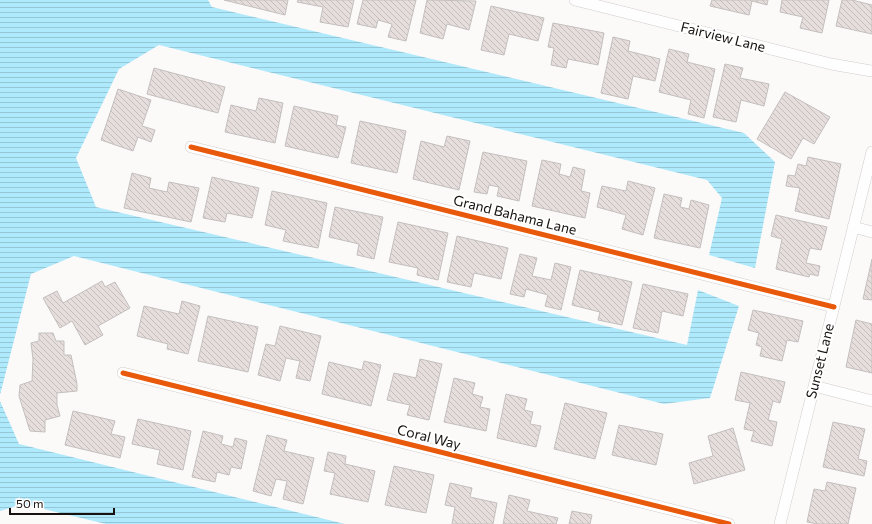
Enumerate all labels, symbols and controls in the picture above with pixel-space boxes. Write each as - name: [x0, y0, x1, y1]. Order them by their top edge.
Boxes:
- street label: Fairview Lane: [679, 18, 767, 55]
- street label: Grand Bahama Lane: [452, 191, 579, 238]
- street label: Sunset Lane: [802, 322, 837, 400]
- street label: Coral Way: [396, 420, 463, 453]
- scale bar: [10, 490, 114, 516]
- text: 50 m: [16, 496, 44, 510]

